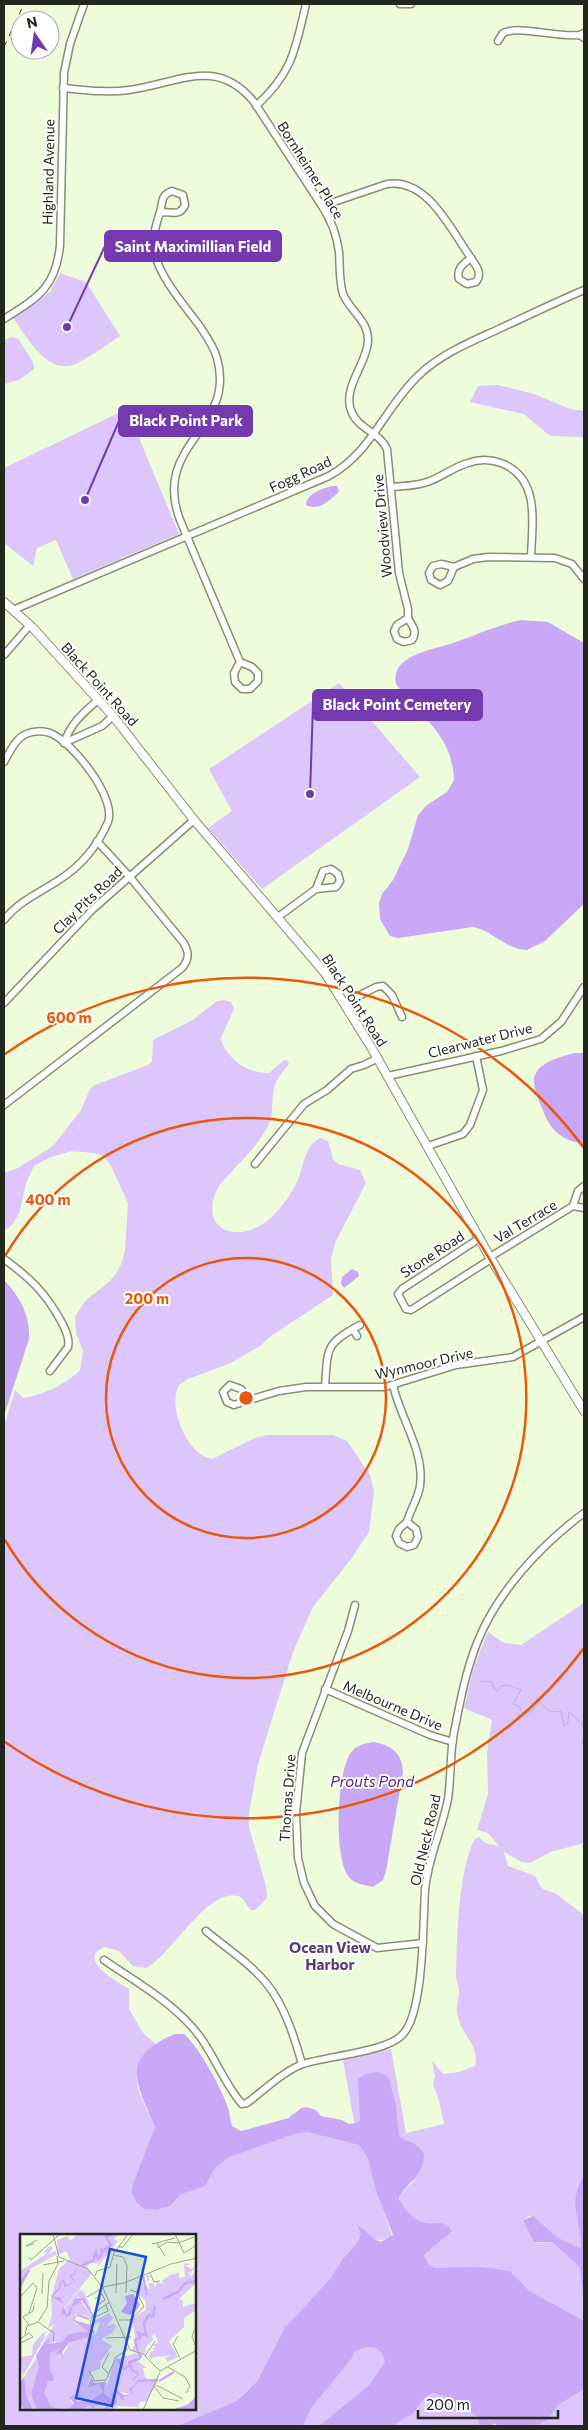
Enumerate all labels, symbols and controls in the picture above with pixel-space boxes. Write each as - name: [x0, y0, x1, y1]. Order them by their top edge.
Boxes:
- north arrow: [10, 10, 60, 60]
- text: N: [25, 12, 39, 31]
- street label: Bornheimer Place: [274, 118, 348, 222]
- street label: Highland Avenue: [39, 119, 57, 225]
- callout: Saint Maximillian Field: [105, 231, 281, 261]
- text: Saint Maximillian Field: [115, 237, 271, 255]
- callout: Black Point Park: [119, 406, 252, 436]
- text: Black Point Park: [129, 411, 243, 429]
- street label: Fogg Road: [266, 452, 334, 496]
- street label: Woodview Drive: [369, 474, 395, 578]
- street label: Black Point Road: [58, 639, 142, 729]
- callout: Black Point Cemetery: [313, 690, 482, 720]
- text: Black Point Cemetery: [323, 695, 472, 713]
- street label: Clay Pits Road: [49, 863, 125, 937]
- street label: Black Point Road: [319, 951, 391, 1049]
- text: 600 m: [46, 1008, 92, 1026]
- street label: Clearwater Drive: [426, 1019, 534, 1061]
- text: 400 m: [25, 1190, 71, 1208]
- street label: Val Terrace: [490, 1196, 560, 1246]
- street label: Stone Road: [397, 1227, 467, 1281]
- text: 200 m: [125, 1289, 169, 1307]
- street label: Wynmoor Drive: [373, 1343, 475, 1383]
- centre of rings: [237, 1389, 255, 1407]
- street label: Melbourne Drive: [341, 1676, 445, 1734]
- street label: Thomas Drive: [275, 1754, 299, 1842]
- water label: Prouts Pond: [330, 1772, 415, 1790]
- street label: Old Neck Road: [406, 1792, 444, 1888]
- district label: Ocean View Harbor: [289, 1938, 371, 1973]
- inset map: [20, 2234, 196, 2410]
- scale bar: [418, 2388, 558, 2420]
- text: 200 m: [426, 2395, 470, 2413]

